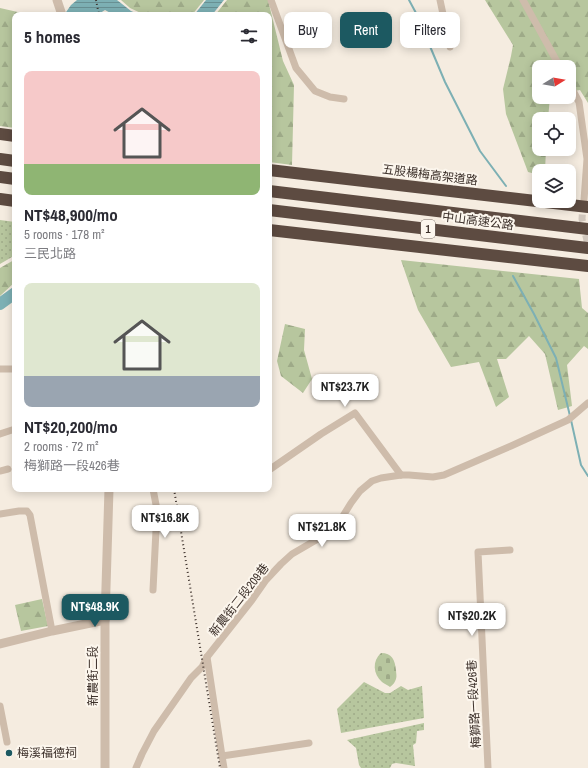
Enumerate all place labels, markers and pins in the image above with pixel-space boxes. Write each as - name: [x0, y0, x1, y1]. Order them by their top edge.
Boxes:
- pin: NT$23.7K: [304, 374, 386, 408]
- pin: NT$16.8K: [124, 505, 206, 539]
- pin: NT$21.8K: [281, 514, 363, 548]
- pin: NT$48.9K: [54, 594, 136, 628]
- pin: NT$20.2K: [431, 603, 513, 637]
- place label: 梅溪福德祠: [17, 745, 77, 761]
- marker: 梅溪福德祠: [4, 748, 14, 758]

